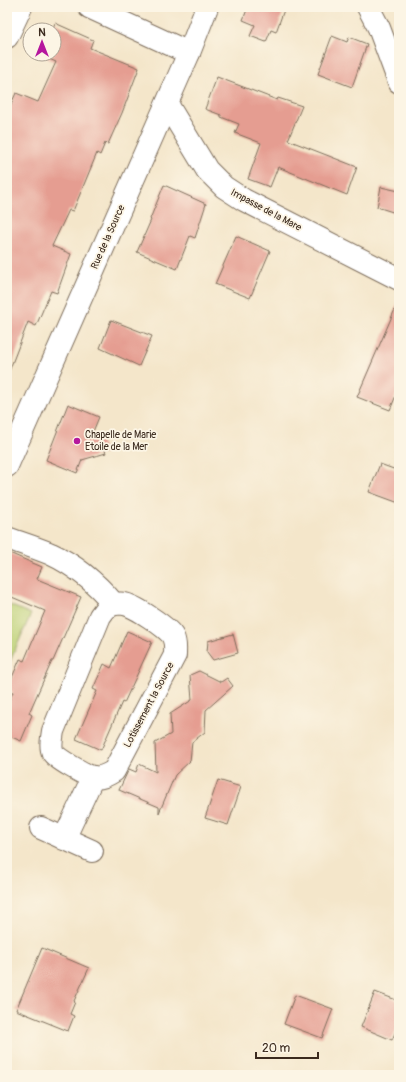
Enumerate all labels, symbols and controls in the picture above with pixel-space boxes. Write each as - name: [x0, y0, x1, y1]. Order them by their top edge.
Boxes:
- north arrow: [22, 22, 62, 62]
- text: N: [38, 26, 46, 39]
- street label: Impasse de la Mare: [228, 186, 304, 234]
- street label: Rue de la Source: [88, 203, 128, 271]
- place label: Chapelle de Marie Etoile de la Mer: [85, 429, 156, 453]
- marker: Chapelle de Marie Etoile de la Mer: [72, 436, 82, 446]
- street label: Lotissement la Source: [121, 660, 177, 750]
- scale bar: [256, 1034, 318, 1060]
- text: 20 m: [262, 1041, 291, 1056]

